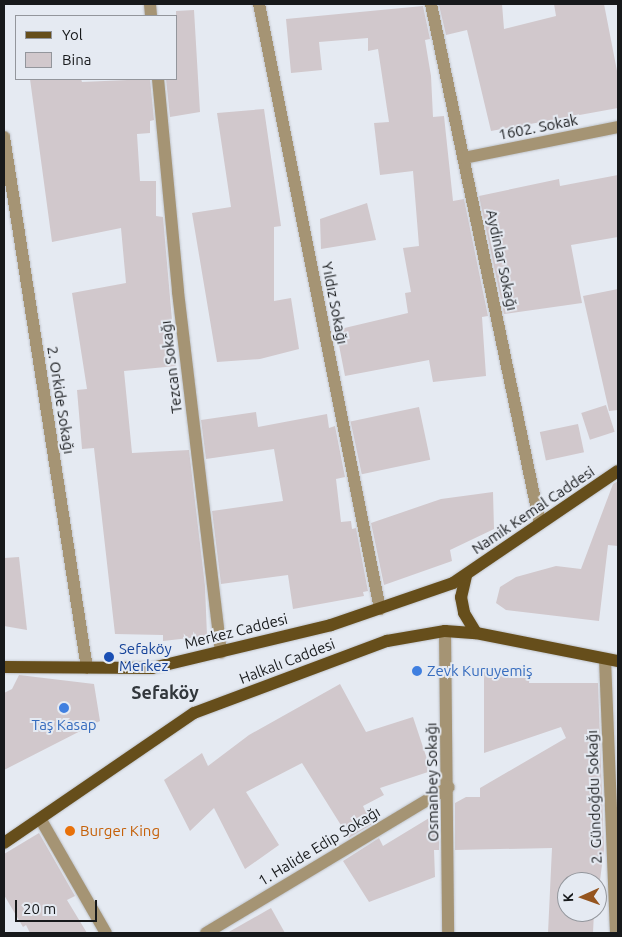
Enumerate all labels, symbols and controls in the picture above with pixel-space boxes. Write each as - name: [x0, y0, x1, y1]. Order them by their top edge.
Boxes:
- legend: [15, 15, 178, 80]
- text: Yol: [62, 26, 83, 43]
- text: Bina: [62, 51, 91, 68]
- street label: 1602. Sokak: [497, 110, 579, 144]
- street label: Aydinlar Sokağı: [483, 208, 521, 312]
- street label: Yıldız Sokağı: [318, 260, 352, 346]
- street label: Tezcan Sokağı: [156, 320, 186, 414]
- street label: 2. Orkide Sokağı: [44, 345, 78, 455]
- street label: Namik Kemal Caddesi: [468, 462, 598, 558]
- street label: Merkez Caddesi: [182, 609, 290, 653]
- street label: Halkalı Caddesi: [236, 634, 338, 688]
- place label: Sefaköy Merkez: [119, 639, 172, 674]
- marker: Sefaköy Merkez: [103, 651, 115, 663]
- place label: Zevk Kuruyemiş: [427, 662, 533, 680]
- marker: Zevk Kuruyemiş: [411, 665, 423, 677]
- district label: Sefaköy: [131, 681, 199, 703]
- marker: Taş Kasap: [58, 702, 70, 714]
- place label: Taş Kasap: [31, 716, 97, 734]
- street label: Osmanbey Sokağı: [422, 722, 442, 842]
- street label: 2. Gündoğdu Sokağı: [583, 730, 605, 864]
- street label: 1. Halide Edip Sokağı: [255, 803, 383, 889]
- place label: Burger King: [80, 822, 160, 840]
- marker: Burger King: [64, 825, 76, 837]
- north arrow: [557, 872, 607, 922]
- scale bar: [18, 890, 100, 922]
- text: K: [560, 893, 576, 902]
- text: 20 m: [23, 900, 56, 917]

